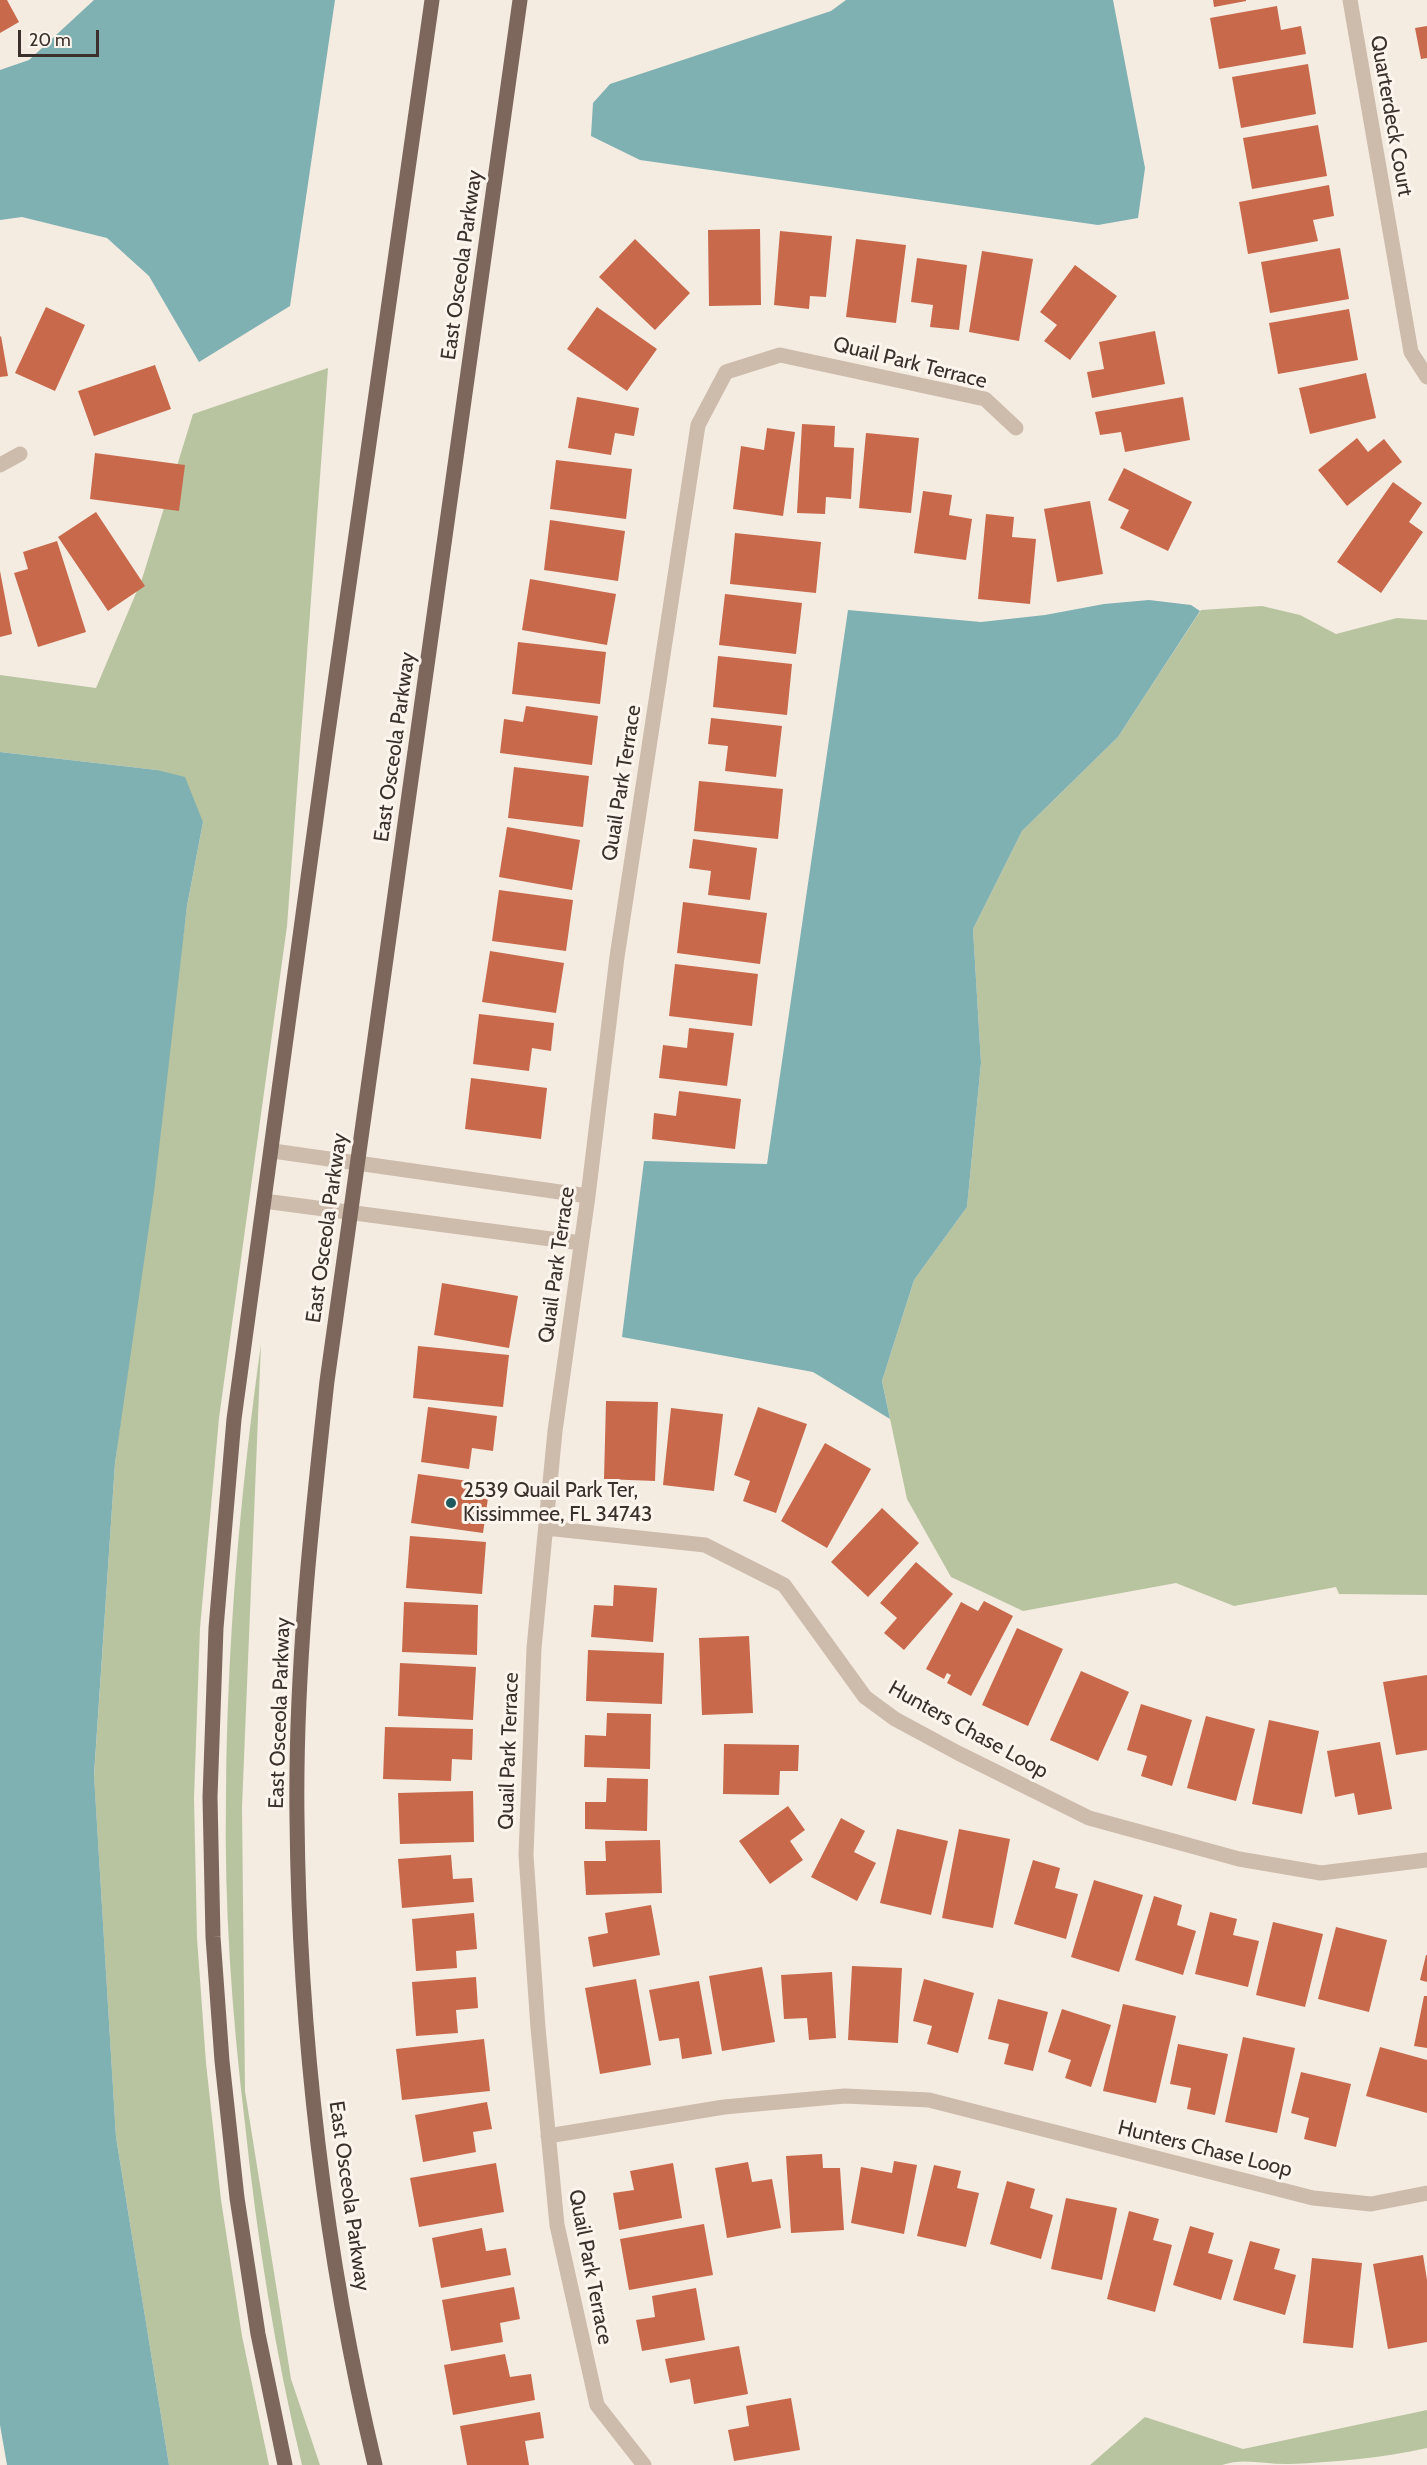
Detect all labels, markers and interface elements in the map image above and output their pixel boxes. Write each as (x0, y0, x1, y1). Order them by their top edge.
scale bar (21, 18, 102, 56)
text: 20 m (29, 29, 71, 51)
street label: Quarterdeck Court (1364, 34, 1418, 198)
street label: East Osceola Parkway (436, 168, 488, 362)
street label: Quail Park Terrace (831, 332, 989, 394)
street label: East Osceola Parkway (369, 650, 421, 844)
street label: Quail Park Terrace (597, 703, 647, 863)
street label: East Osceola Parkway (301, 1131, 353, 1325)
street label: Quail Park Terrace (534, 1185, 580, 1345)
place label: 2539 Quail Park Ter, Kissimmee, FL 34743 (463, 1478, 652, 1528)
marker: 2539 Quail Park Ter, Kissimmee, FL 34743 (444, 1496, 458, 1510)
street label: East Osceola Parkway (264, 1617, 296, 1809)
street label: Quail Park Terrace (494, 1672, 524, 1830)
street label: Hunters Chase Loop (884, 1676, 1052, 1784)
street label: East Osceola Parkway (323, 2099, 375, 2293)
street label: Hunters Chase Loop (1115, 2115, 1295, 2183)
street label: Quail Park Terrace (563, 2187, 617, 2347)

